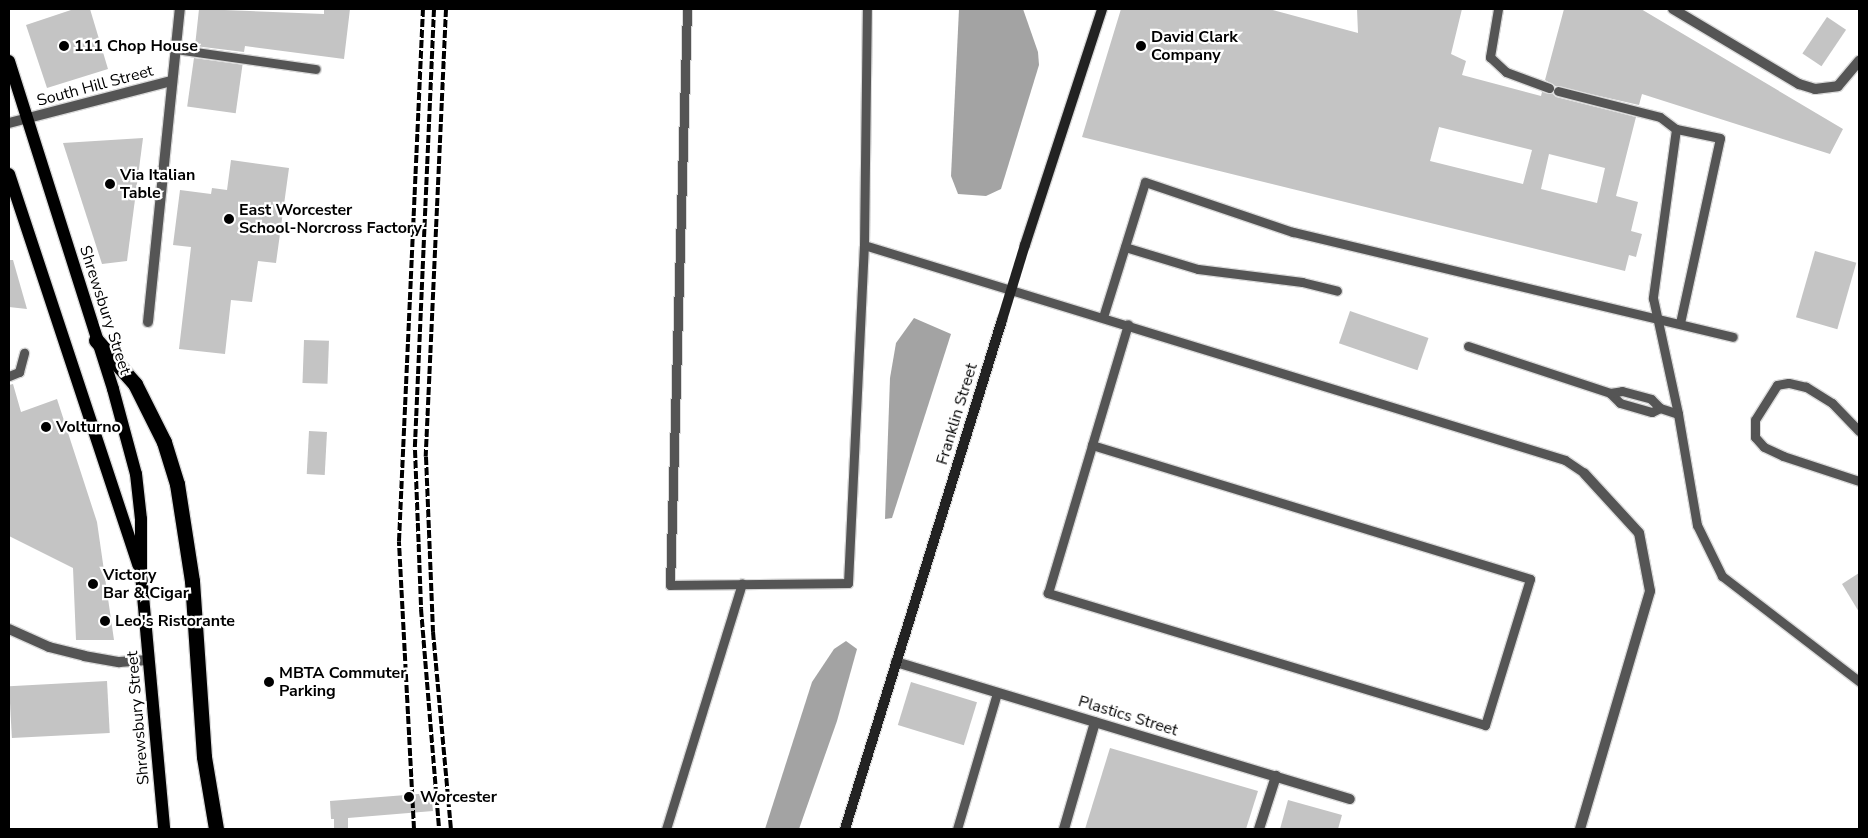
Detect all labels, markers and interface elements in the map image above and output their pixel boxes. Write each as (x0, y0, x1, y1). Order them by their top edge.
place label: David Clark Company (1151, 27, 1238, 65)
place label: 111 Chop House (74, 36, 198, 56)
marker: 111 Chop House (58, 40, 70, 52)
marker: David Clark Company (1135, 40, 1147, 52)
street label: South Hill Street (35, 61, 155, 111)
place label: Via Italian Table (120, 165, 195, 203)
marker: Via Italian Table (104, 178, 116, 190)
place label: East Worcester School-Norcross Factory (239, 200, 422, 238)
marker: East Worcester School-Norcross Factory (223, 213, 235, 225)
street label: Shrewsbury Street (75, 243, 135, 377)
street label: Franklin Street (932, 361, 982, 467)
place label: Volturno (56, 417, 121, 437)
marker: Volturno (40, 421, 52, 433)
place label: Victory Bar & Cigar (103, 565, 189, 603)
marker: Victory Bar & Cigar (87, 578, 99, 590)
place label: Leo's Ristorante (115, 611, 235, 631)
marker: Leo's Ristorante (99, 615, 111, 627)
street label: Shrewsbury Street (123, 650, 153, 786)
place label: MBTA Commuter Parking (279, 663, 407, 701)
marker: MBTA Commuter Parking (263, 676, 275, 688)
street label: Plastics Street (1076, 692, 1180, 740)
place label: Worcester (420, 787, 497, 807)
marker: Worcester (402, 790, 416, 804)

